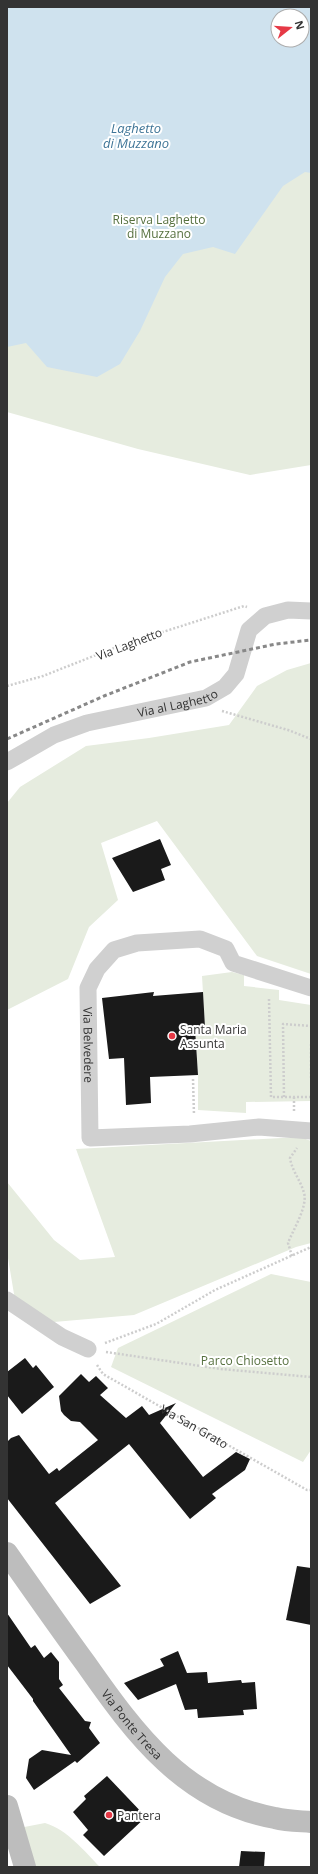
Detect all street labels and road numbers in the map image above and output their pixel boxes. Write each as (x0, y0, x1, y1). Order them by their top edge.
street label: Via Laghetto (94, 624, 164, 664)
street label: Via al Laghetto (136, 685, 221, 721)
street label: Via Belvedere (80, 1007, 98, 1083)
street label: Via San Grato (157, 1400, 231, 1452)
street label: Via Ponte Tresa (98, 1685, 166, 1763)

